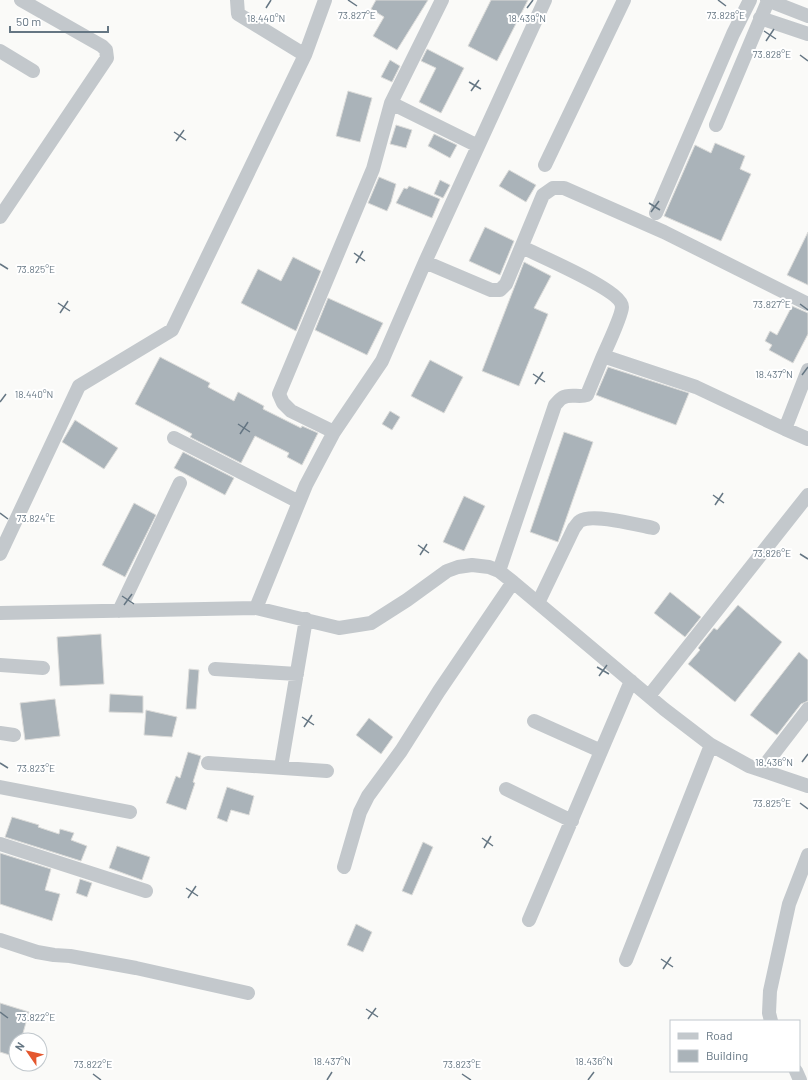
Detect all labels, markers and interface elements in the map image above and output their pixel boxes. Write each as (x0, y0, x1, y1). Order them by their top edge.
scale bar (10, 8, 108, 34)
text: 73.827°E (338, 9, 376, 21)
text: 73.828°E (707, 9, 745, 21)
text: 18.440°N (247, 12, 285, 24)
text: 18.439°N (508, 12, 546, 24)
text: 50 m (16, 14, 41, 28)
text: 73.828°E (753, 48, 791, 60)
text: 73.825°E (17, 263, 55, 275)
text: 73.827°E (753, 298, 791, 310)
text: 18.437°N (755, 368, 793, 380)
text: 18.440°N (15, 388, 53, 400)
text: 73.824°E (17, 512, 55, 524)
text: 73.826°E (753, 547, 791, 559)
text: 18.436°N (755, 756, 793, 768)
text: 73.823°E (17, 762, 55, 774)
text: 73.825°E (753, 797, 791, 809)
text: 73.822°E (17, 1011, 55, 1023)
legend (670, 1020, 800, 1072)
text: Road (706, 1028, 733, 1042)
north arrow (8, 1032, 48, 1072)
text: N (12, 1039, 27, 1053)
text: Building (706, 1048, 748, 1062)
text: 18.437°N (313, 1055, 351, 1067)
text: 18.436°N (575, 1055, 613, 1067)
text: 73.822°E (74, 1058, 112, 1070)
text: 73.823°E (443, 1058, 481, 1070)

